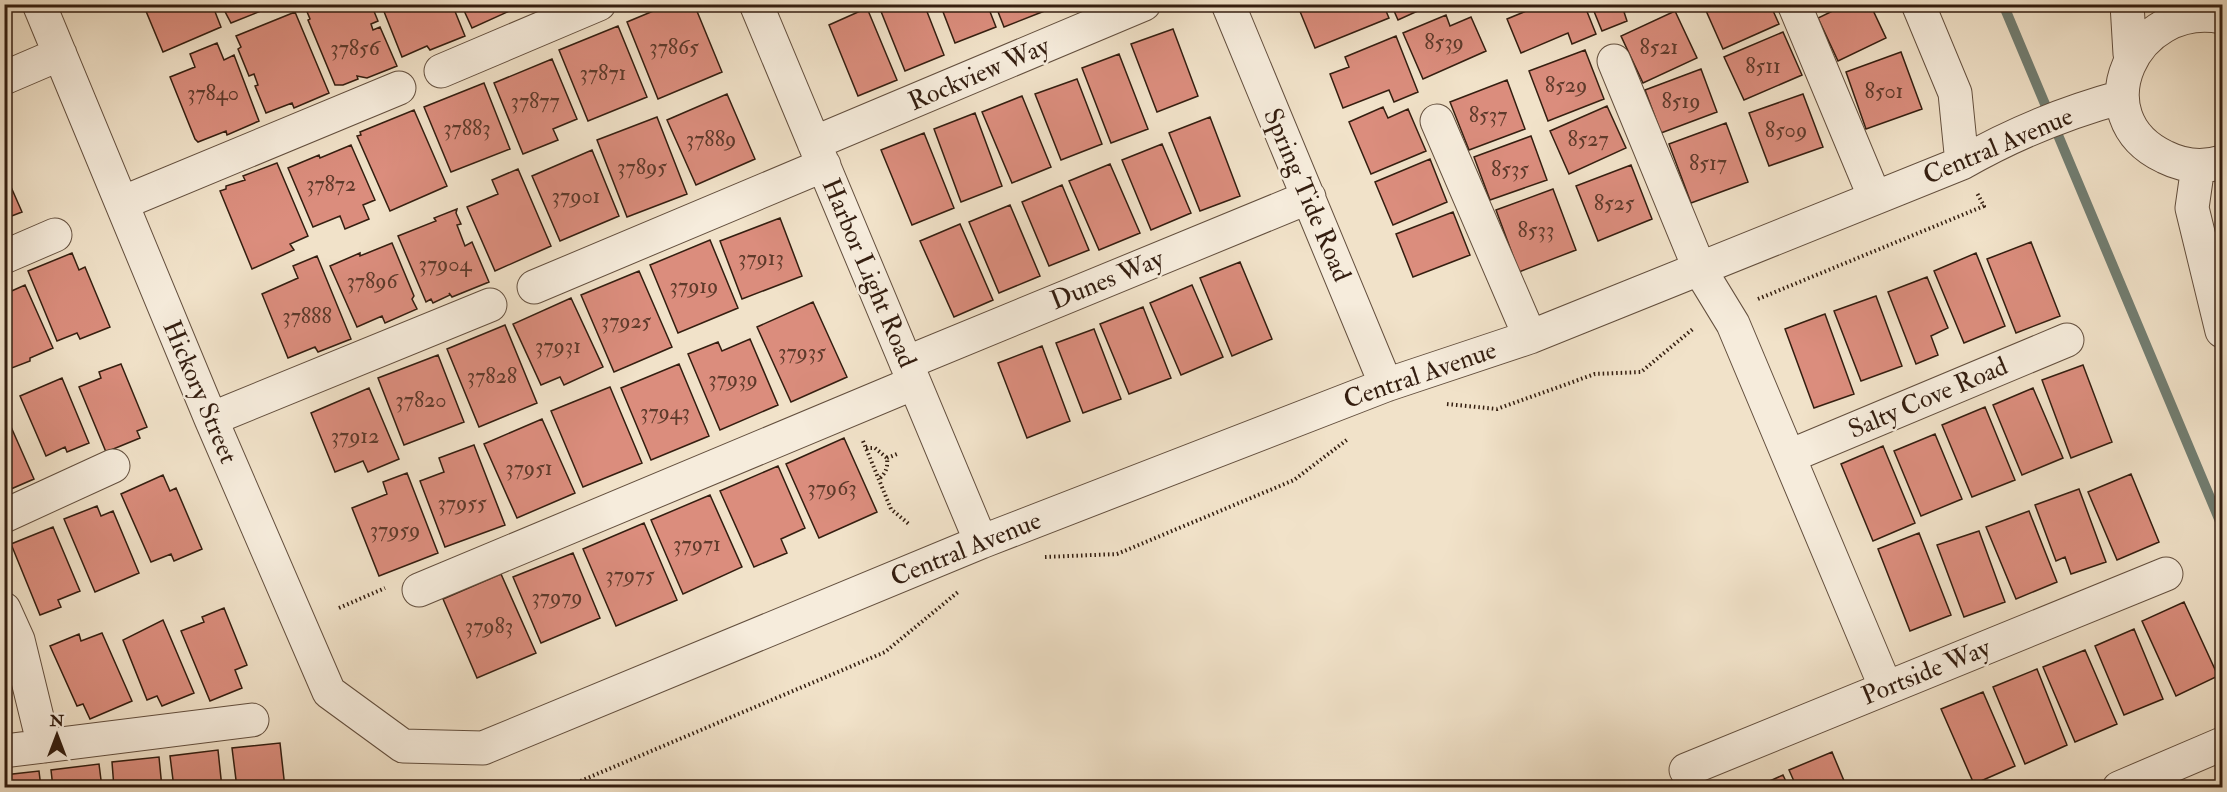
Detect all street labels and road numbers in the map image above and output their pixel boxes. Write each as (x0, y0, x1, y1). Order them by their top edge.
street label: Rockview Way (904, 30, 1055, 118)
street label: Central Avenue (1918, 100, 2078, 192)
street label: Spring Tide Road (1255, 104, 1358, 287)
street label: Harbor Light Road (815, 174, 923, 373)
street label: Dunes Way (1046, 243, 1169, 317)
street label: Hickory Street (156, 316, 244, 468)
street label: Central Avenue (1339, 334, 1501, 416)
street label: Salty Cove Road (1844, 350, 2013, 446)
street label: Central Avenue (886, 504, 1046, 594)
street label: Portside Way (1857, 631, 1996, 712)

